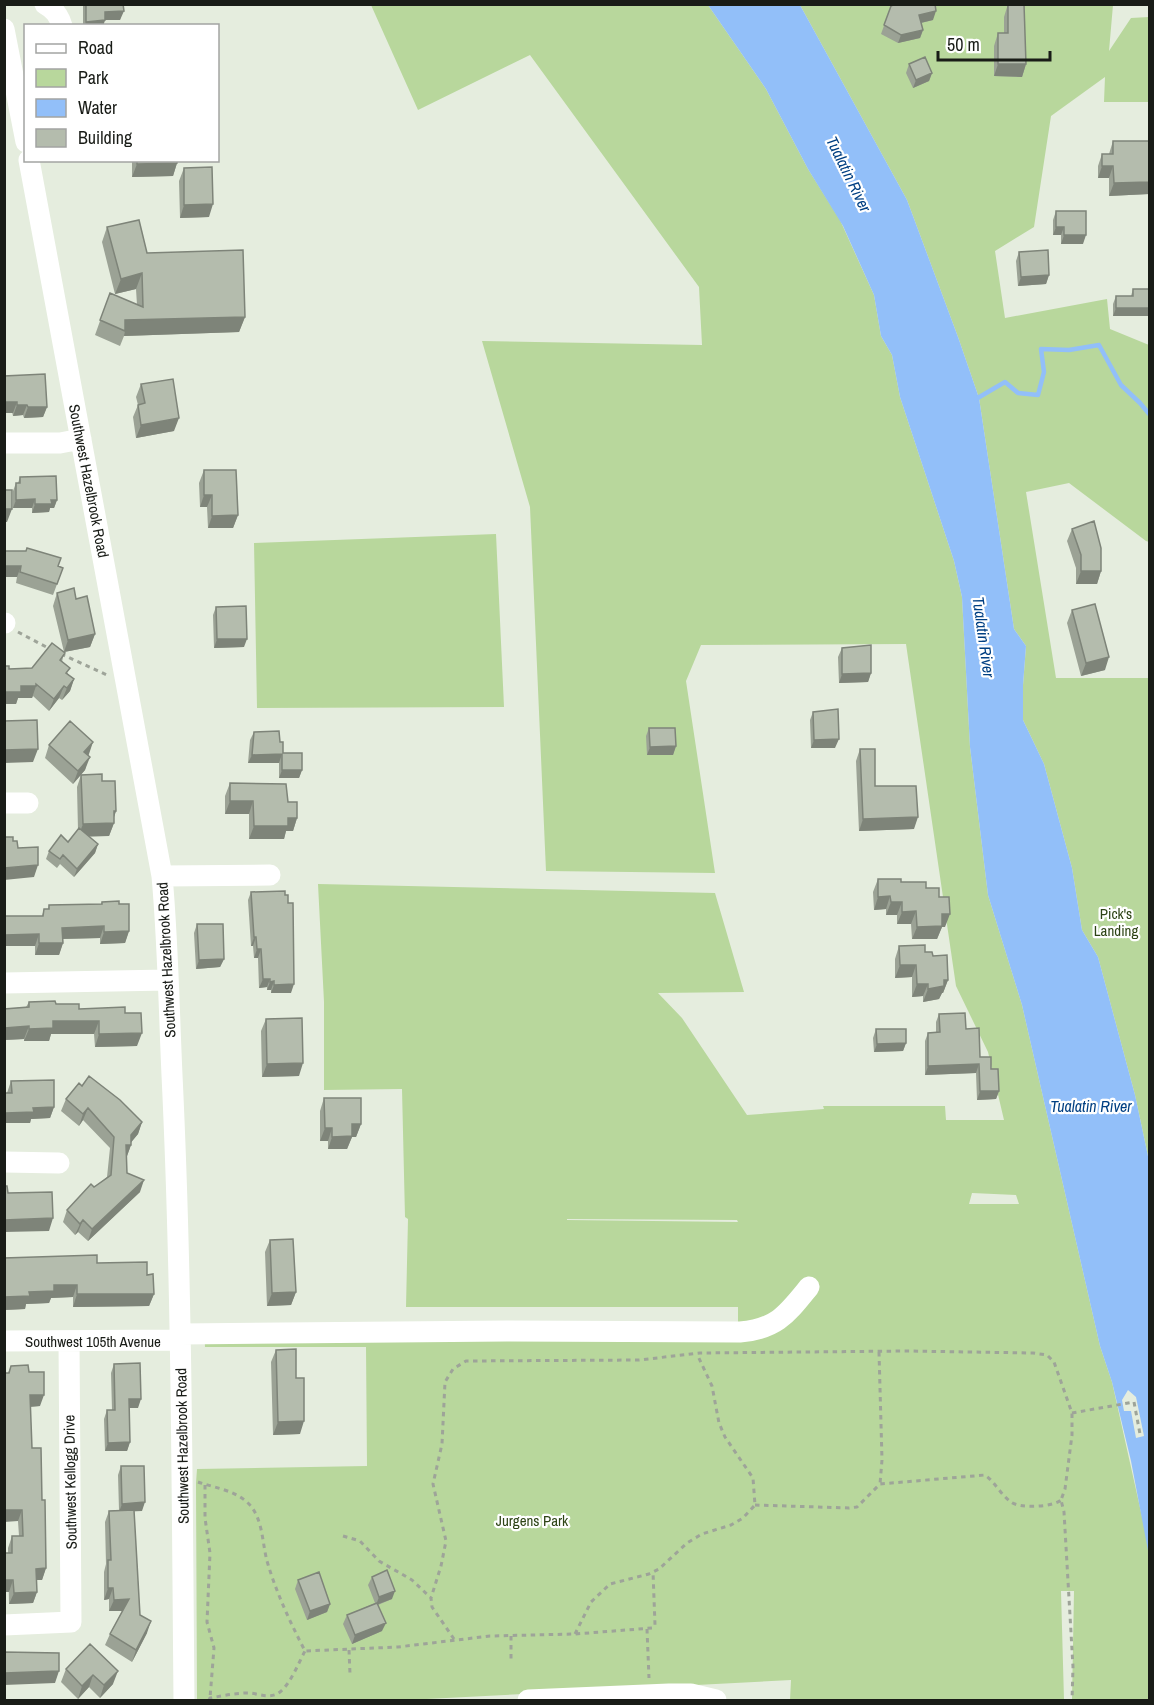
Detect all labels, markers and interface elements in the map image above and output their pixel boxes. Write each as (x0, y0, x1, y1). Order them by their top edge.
legend (24, 24, 219, 162)
scale bar (938, 24, 1050, 62)
text: 50 m (947, 32, 980, 57)
text: Road (78, 35, 113, 60)
text: Park (78, 65, 109, 90)
text: Water (78, 95, 117, 120)
text: Building (78, 125, 133, 150)
water label: Tualatin River (821, 133, 877, 216)
street label: Southwest Hazelbrook Road (64, 402, 114, 560)
water label: Tualatin River (967, 595, 1001, 679)
street label: Southwest Hazelbrook Road (151, 882, 181, 1038)
park label: Pick's Landing (1094, 903, 1138, 941)
water label: Tualatin River (1050, 1095, 1132, 1117)
street label: Southwest 105th Avenue (25, 1331, 161, 1352)
street label: Southwest Hazelbrook Road (170, 1368, 194, 1524)
street label: Southwest Kellogg Drive (58, 1414, 82, 1550)
park label: Jurgens Park (496, 1510, 569, 1531)

